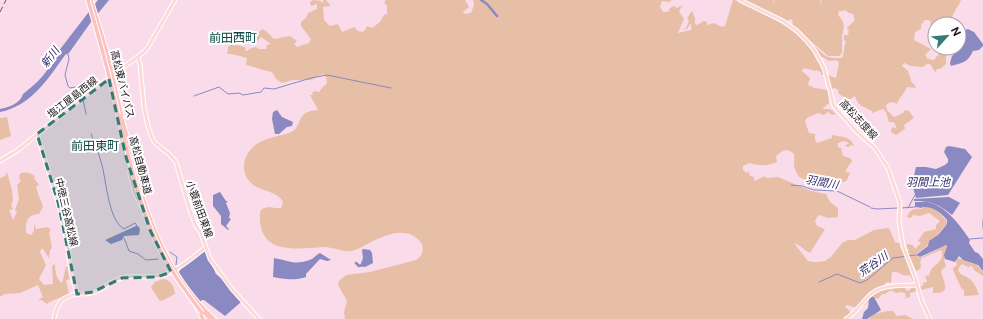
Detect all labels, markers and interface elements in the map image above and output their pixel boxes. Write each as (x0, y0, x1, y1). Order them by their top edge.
north arrow (927, 16, 967, 56)
text: N (949, 25, 963, 38)
district label: 前田西町 (209, 31, 257, 45)
water label: 新川 (39, 44, 62, 69)
street label: 高松東バイパス (109, 49, 137, 119)
street label: 塩江屋島西線 (45, 74, 99, 120)
street label: 高松志度線 (838, 97, 880, 141)
street label: 高松自動車道 (127, 134, 155, 196)
district label: 前田東町 (71, 139, 119, 153)
water label: 羽間川 (805, 173, 840, 191)
water label: 羽間上池 (906, 176, 951, 188)
street label: 中徳三谷高松線 (53, 177, 81, 247)
street label: 小蓑前田東線 (184, 179, 216, 239)
water label: 荒谷川 (856, 249, 891, 278)

